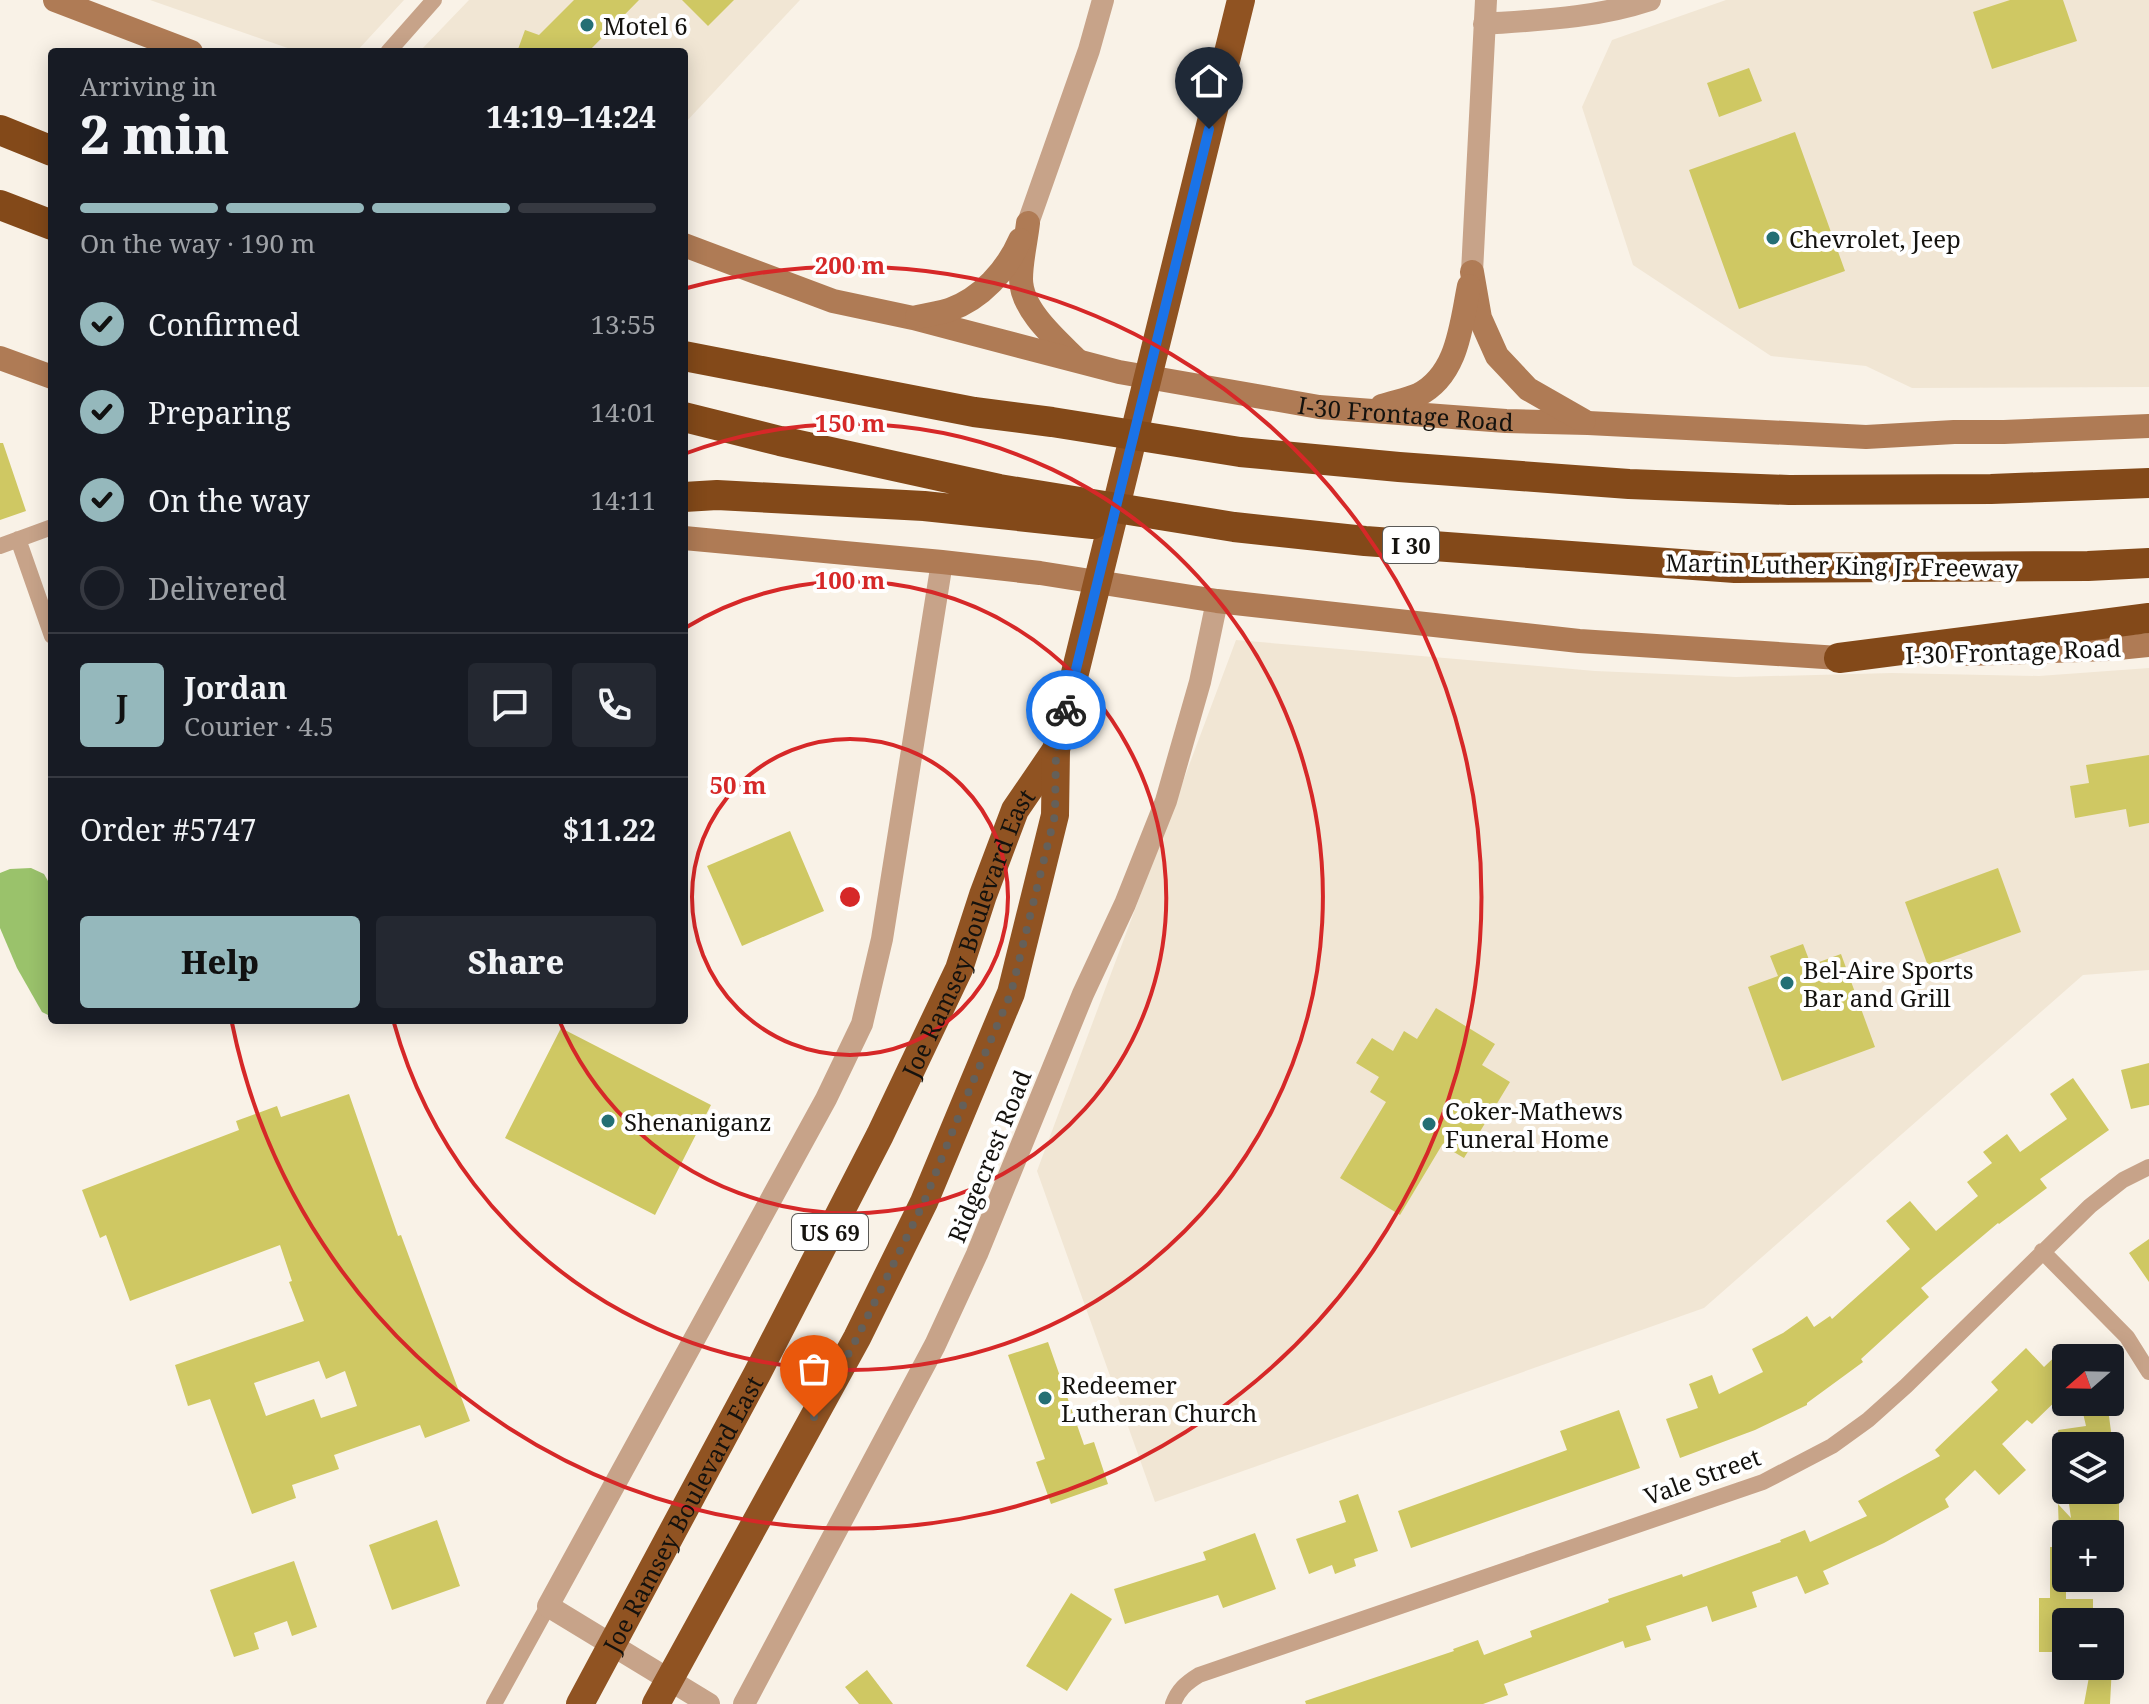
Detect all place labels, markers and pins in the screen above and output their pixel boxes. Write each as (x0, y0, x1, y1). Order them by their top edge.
place label: Motel 6 (603, 9, 688, 42)
marker: Motel 6 (578, 16, 596, 34)
pin (1175, 47, 1243, 129)
place label: Chevrolet, Jeep (1789, 222, 1961, 255)
marker: Chevrolet, Jeep (1764, 229, 1782, 247)
centre of rings (836, 883, 864, 911)
place label: Bel-Aire Sports Bar and Grill (1803, 953, 1974, 1014)
marker: Bel-Aire Sports Bar and Grill (1778, 974, 1796, 992)
place label: Coker-Mathews Funeral Home (1445, 1094, 1623, 1155)
place label: Shenaniganz (624, 1105, 771, 1138)
marker: Shenaniganz (599, 1112, 617, 1130)
marker: Coker-Mathews Funeral Home (1420, 1115, 1438, 1133)
pin (780, 1335, 848, 1417)
place label: Redeemer Lutheran Church (1061, 1368, 1257, 1429)
marker: Redeemer Lutheran Church (1036, 1389, 1054, 1407)

